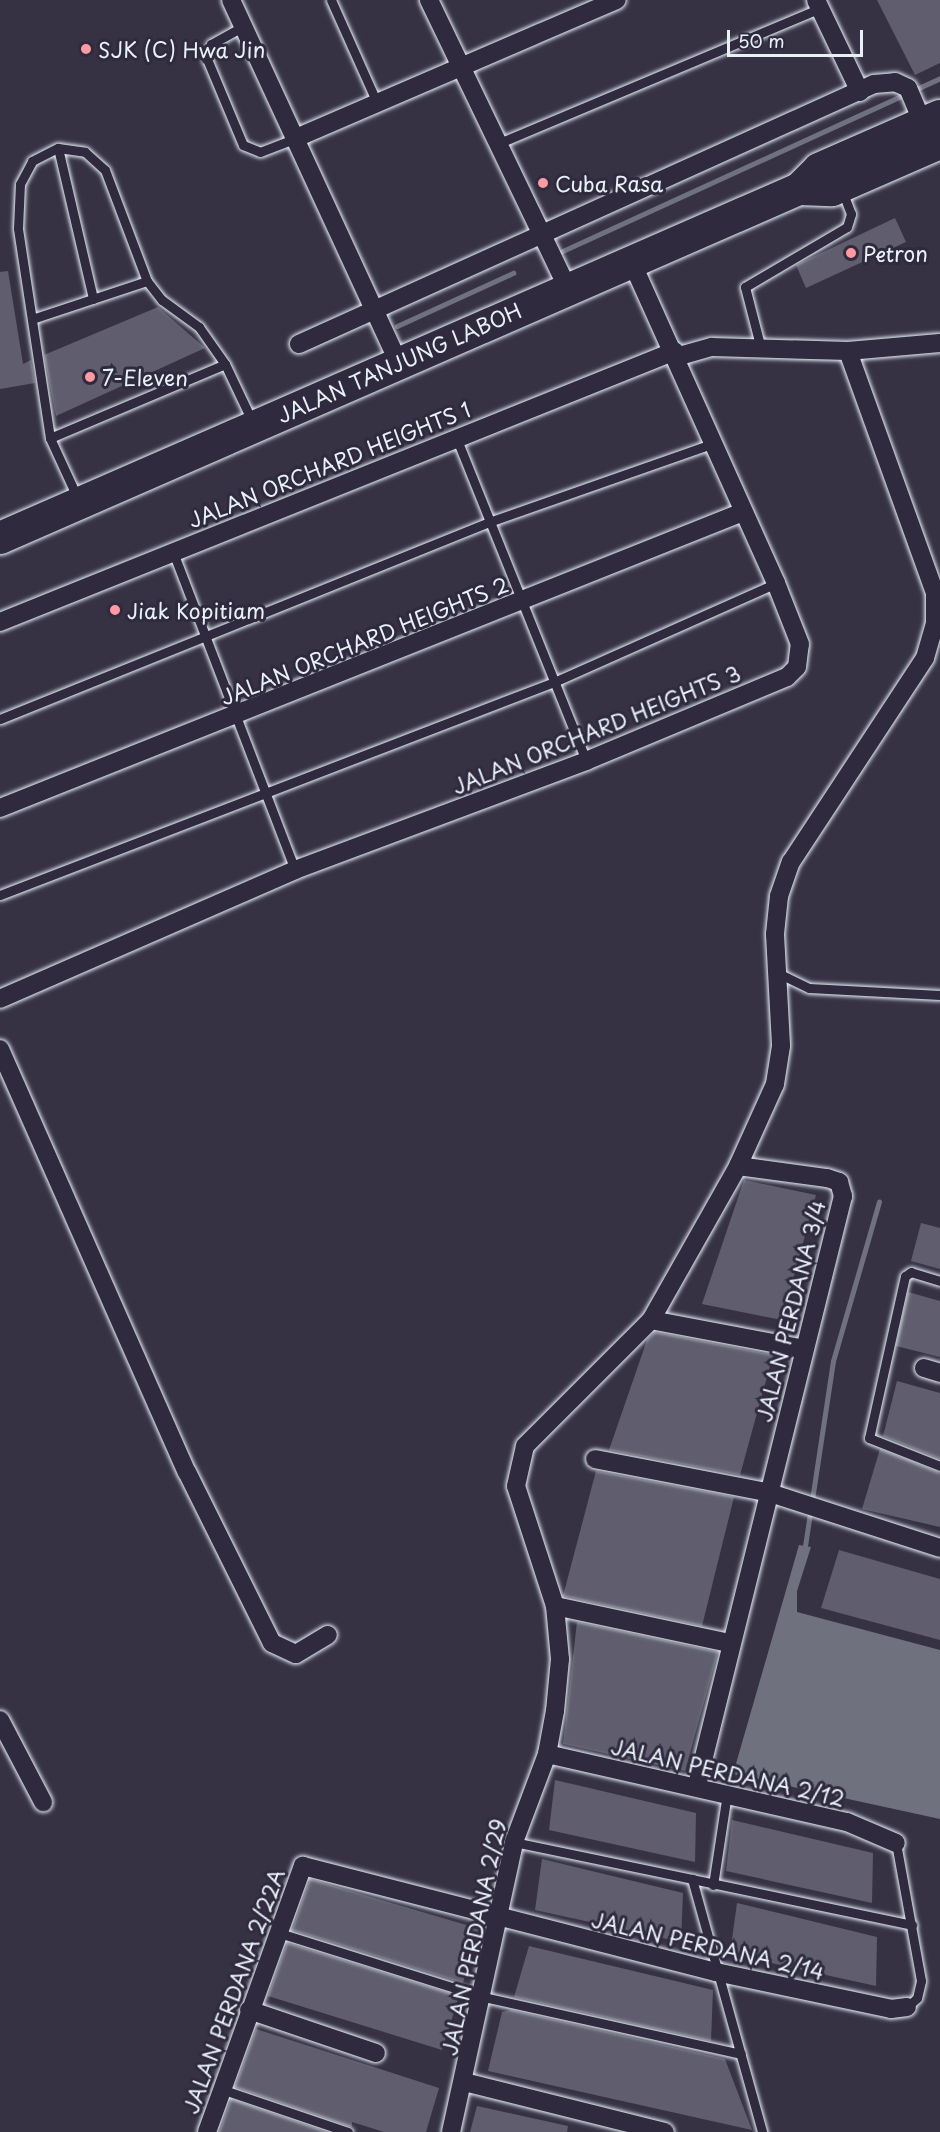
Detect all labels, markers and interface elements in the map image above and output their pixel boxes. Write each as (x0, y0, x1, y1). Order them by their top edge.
scale bar (730, 18, 866, 56)
text: 50 m (738, 27, 785, 54)
place label: SJK (C) Hwa Jin (98, 36, 267, 62)
marker: SJK (C) Hwa Jin (79, 42, 93, 56)
place label: Cuba Rasa (555, 170, 664, 196)
marker: Cuba Rasa (536, 176, 550, 190)
place label: Petron (863, 240, 928, 266)
marker: Petron (844, 246, 858, 260)
street label: JALAN TANJUNG LABOH (272, 296, 526, 428)
place label: 7-Eleven (102, 364, 188, 390)
marker: 7-Eleven (83, 370, 97, 384)
street label: JALAN ORCHARD HEIGHTS 1 (182, 395, 476, 533)
street label: JALAN ORCHARD HEIGHTS 2 (214, 570, 514, 710)
place label: Jiak Kopitiam (127, 597, 266, 623)
marker: Jiak Kopitiam (108, 603, 122, 617)
street label: JALAN ORCHARD HEIGHTS 3 (447, 659, 745, 799)
street label: JALAN PERDANA 3/4 (750, 1198, 830, 1424)
street label: JALAN PERDANA 2/12 (608, 1733, 848, 1811)
street label: JALAN PERDANA 2/29 (436, 1816, 510, 2058)
street label: JALAN PERDANA 2/22A (177, 1865, 289, 2117)
street label: JALAN PERDANA 2/14 (589, 1906, 827, 1984)

